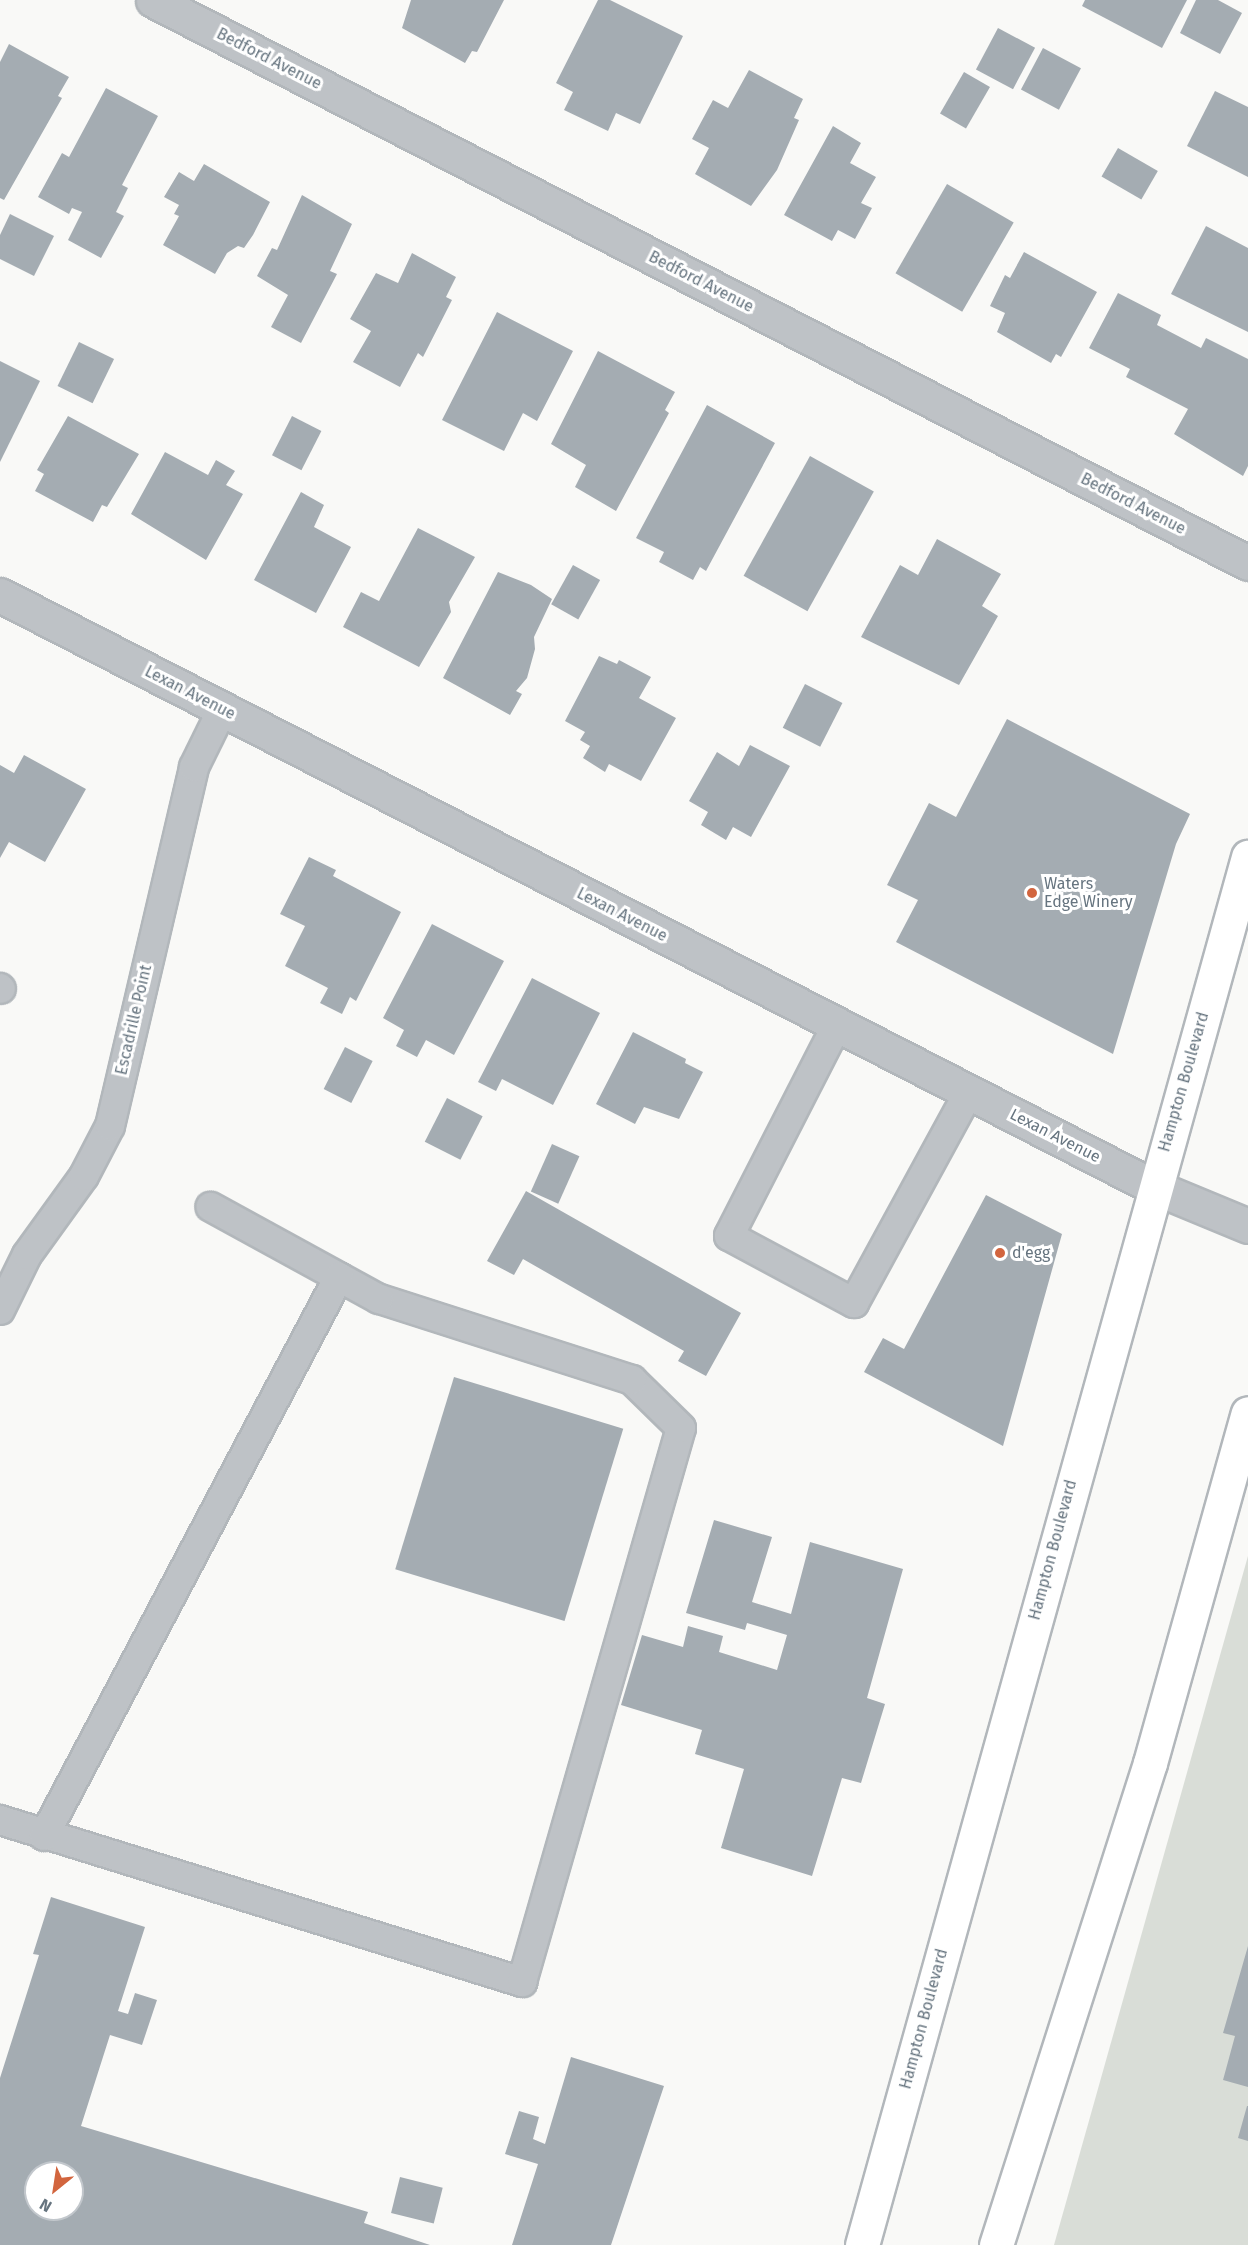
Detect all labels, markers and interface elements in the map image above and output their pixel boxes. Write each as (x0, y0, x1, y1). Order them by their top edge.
street label: Bedford Avenue (213, 24, 325, 94)
street label: Bedford Avenue (645, 247, 757, 317)
street label: Bedford Avenue (1077, 469, 1189, 539)
street label: Lexan Avenue (141, 662, 239, 724)
place label: Waters Edge Winery (1044, 874, 1133, 912)
street label: Lexan Avenue (573, 884, 671, 946)
marker: Waters Edge Winery (1025, 886, 1039, 900)
street label: Escadrille Point (112, 963, 156, 1077)
street label: Hampton Boulevard (1155, 1010, 1213, 1154)
street label: Lexan Avenue (1006, 1105, 1104, 1167)
place label: d'egg (1012, 1243, 1050, 1263)
marker: d'egg (993, 1246, 1007, 1260)
street label: Hampton Boulevard (1025, 1478, 1081, 1622)
street label: Hampton Boulevard (896, 1947, 952, 2091)
north arrow (24, 2161, 84, 2221)
text: N (36, 2194, 55, 2216)

